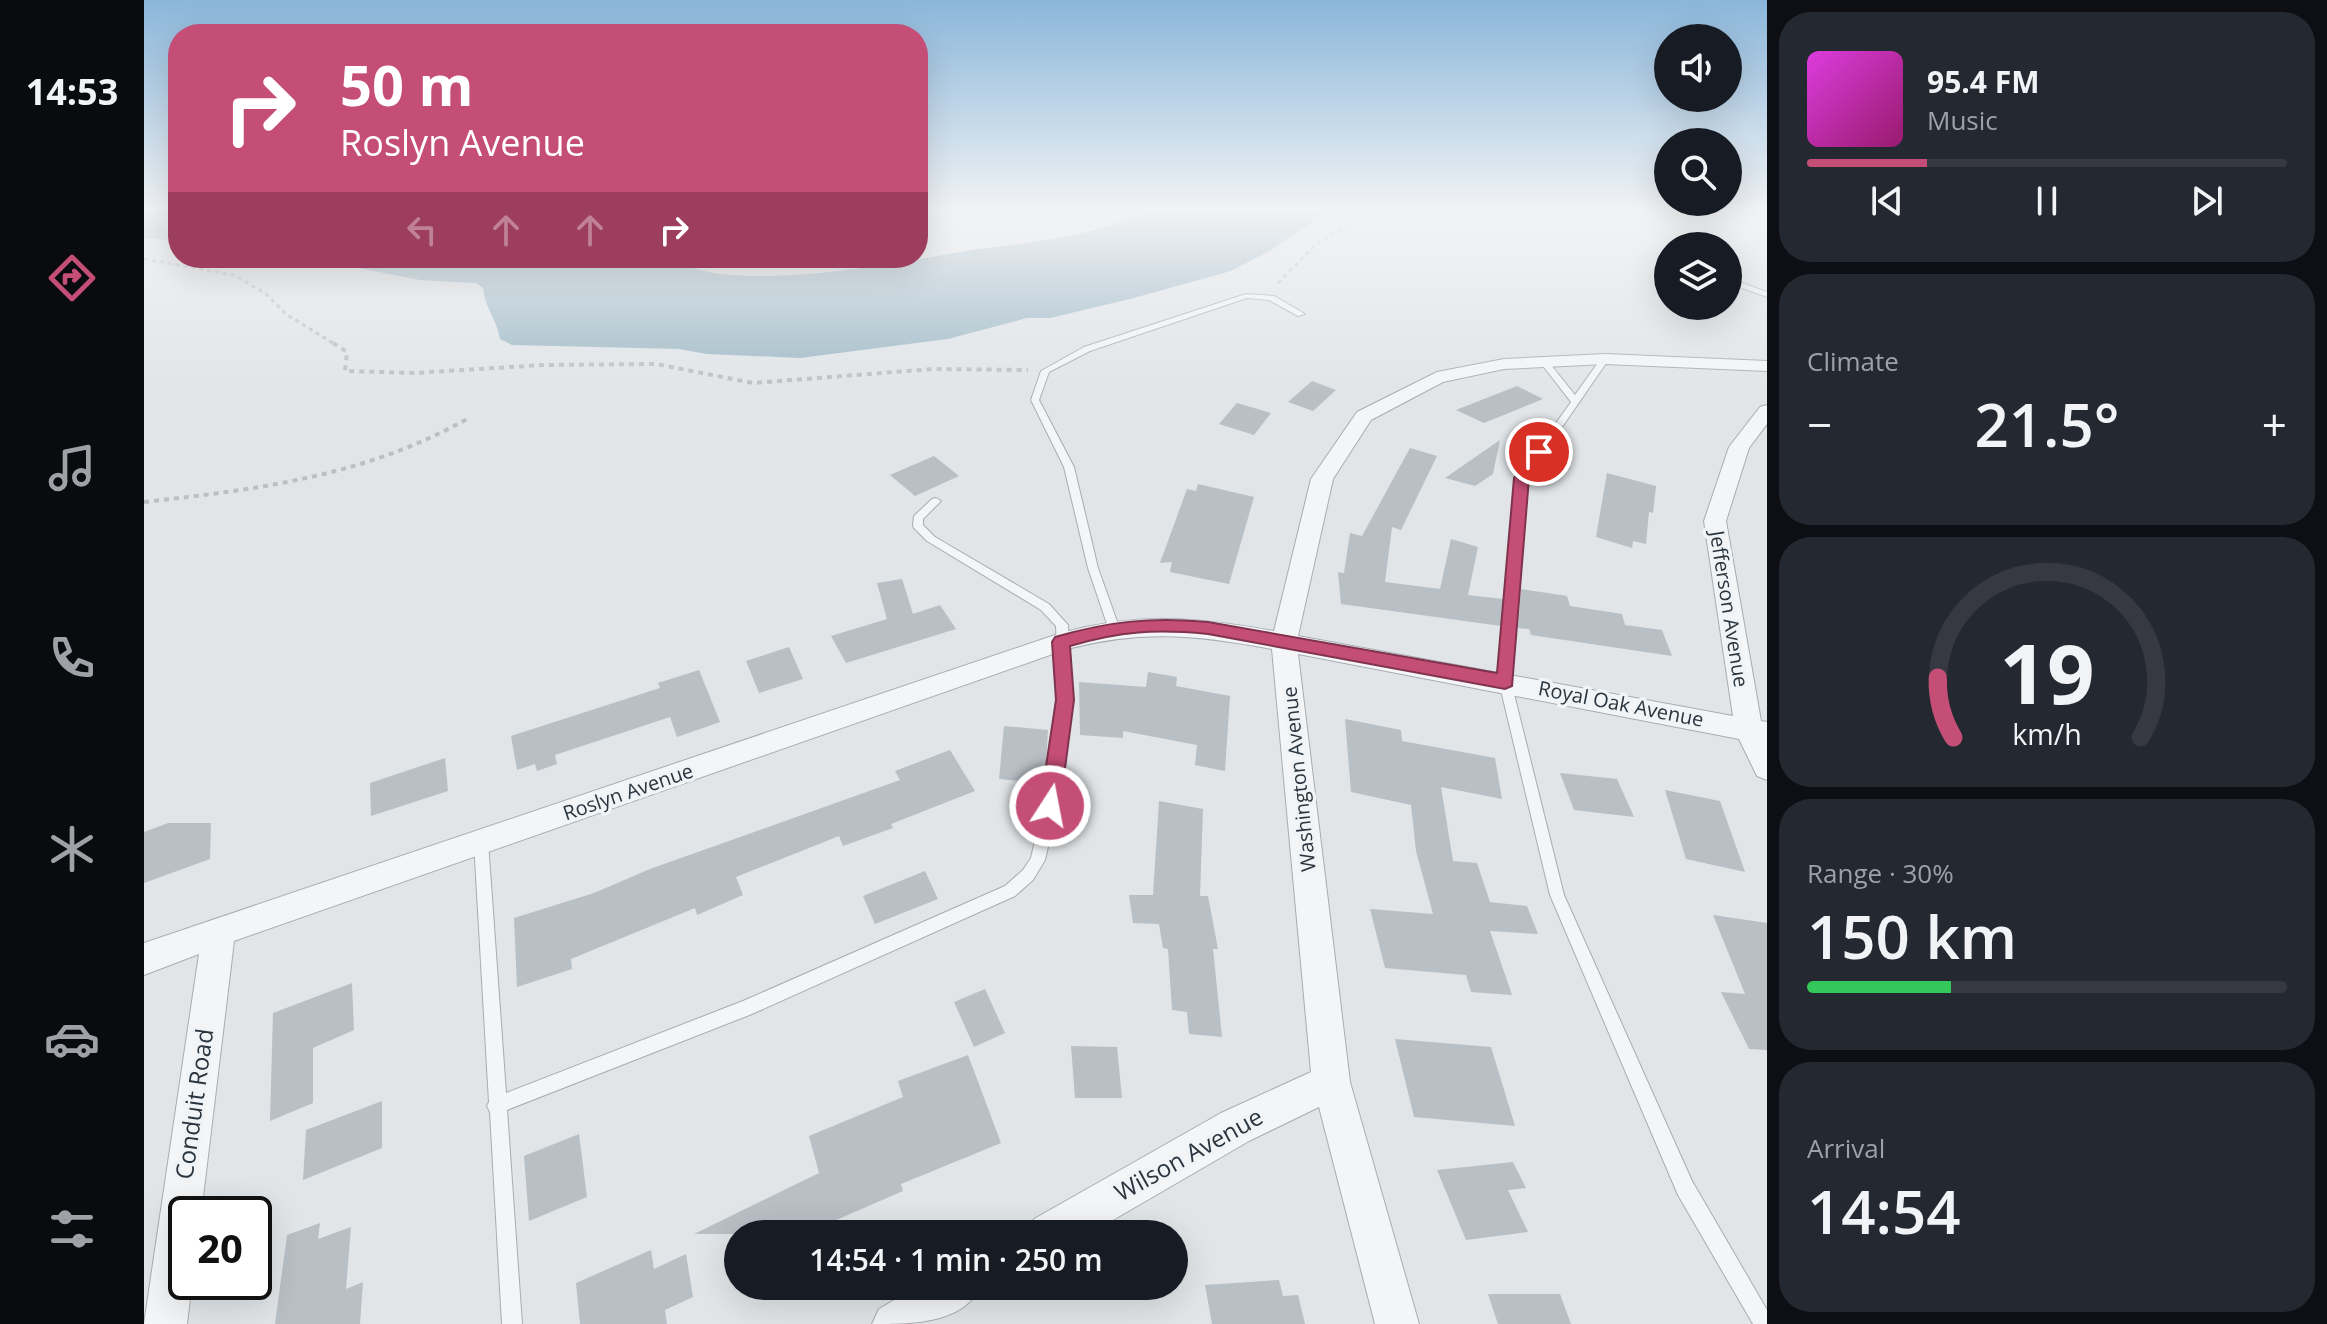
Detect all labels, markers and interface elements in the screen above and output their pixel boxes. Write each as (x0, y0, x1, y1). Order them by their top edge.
map controls (1654, 24, 1742, 320)
button: sound (1654, 24, 1742, 112)
text: 50 m (340, 46, 474, 122)
icon: right (208, 56, 312, 160)
text: 95.4 FM (1927, 61, 2040, 102)
text: 14:53 (26, 67, 118, 116)
text: Music (1927, 102, 1998, 138)
text: Roslyn Avenue (340, 118, 585, 167)
button: search (1654, 128, 1742, 216)
icon: previous (1865, 179, 1909, 223)
icon: pause (2025, 179, 2069, 223)
icon: next (2185, 179, 2229, 223)
icon: left (400, 208, 444, 252)
icon: ahead (484, 208, 528, 252)
icon: ahead (568, 208, 612, 252)
icon: right (652, 208, 696, 252)
button: layers (1654, 232, 1742, 320)
icon: directions (44, 250, 100, 306)
text: Climate (1807, 343, 1899, 379)
text: 21.5° (1974, 383, 2120, 465)
text: − (1807, 394, 1832, 454)
text: + (2262, 394, 2287, 454)
pin (1505, 418, 1573, 486)
icon: arrive (1517, 430, 1561, 474)
icon: music (44, 440, 100, 496)
street label: Jefferson Avenue (1703, 527, 1755, 689)
text: 19 (1999, 615, 2095, 728)
icon: phone (44, 630, 100, 686)
street label: Royal Oak Avenue (1536, 674, 1706, 733)
street label: Washington Avenue (1275, 685, 1322, 873)
text: km/h (2012, 714, 2082, 753)
street label: Roslyn Avenue (559, 757, 697, 826)
position arrow (1008, 764, 1092, 848)
icon: climate (44, 821, 100, 877)
text: Range · 30% (1807, 855, 1954, 891)
text: 150 km (1807, 895, 2017, 977)
icon: car (44, 1011, 100, 1067)
street label: Conduit Road (167, 1026, 220, 1181)
street label: Wilson Avenue (1108, 1099, 1268, 1208)
text: Arrival (1807, 1130, 1885, 1166)
text: 14:54 (1807, 1170, 1961, 1252)
speed limit sign: 20 (168, 1196, 272, 1300)
icon: filters (44, 1201, 100, 1257)
text: 14:54 · 1 min · 250 m (809, 1239, 1103, 1280)

